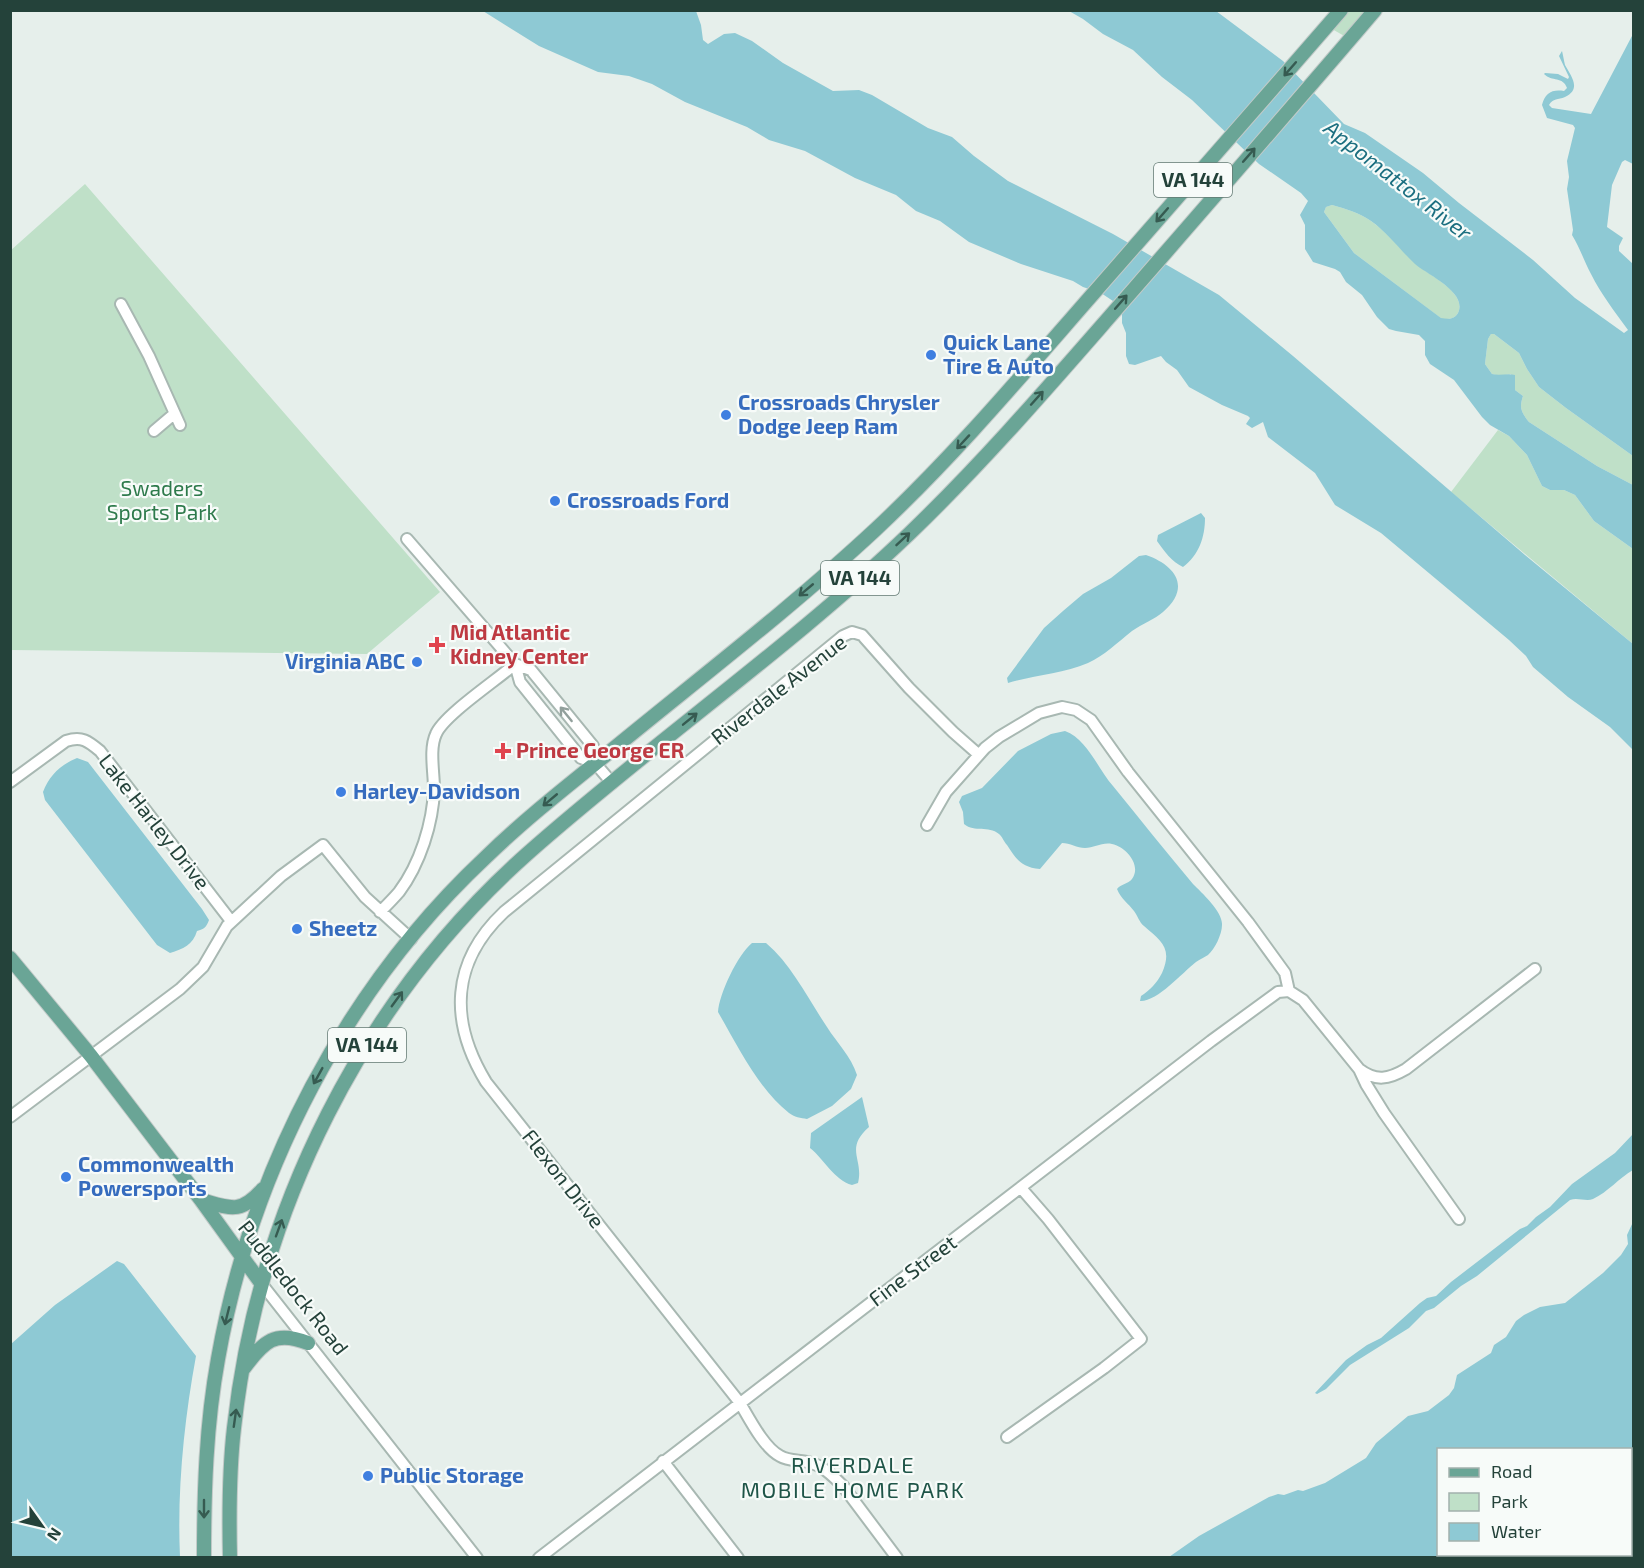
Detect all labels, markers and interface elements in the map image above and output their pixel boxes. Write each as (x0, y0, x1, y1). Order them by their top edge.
one-way arrow (1283, 61, 1297, 76)
water label: Appomattox River (1319, 113, 1478, 246)
one-way arrow (1243, 147, 1256, 163)
road number: VA 144 (1154, 163, 1232, 197)
one-way arrow (1155, 207, 1169, 222)
one-way arrow (1115, 294, 1128, 310)
place label: Quick Lane Tire & Auto (943, 329, 1054, 378)
marker: Quick Lane Tire & Auto (924, 348, 938, 362)
place label: Crossroads Chrysler Dodge Jeep Ram (738, 389, 940, 438)
one-way arrow (1030, 391, 1044, 406)
marker: Crossroads Chrysler Dodge Jeep Ram (719, 408, 733, 422)
one-way arrow (956, 434, 970, 449)
park label: Swaders Sports Park (107, 475, 218, 524)
place label: Crossroads Ford (567, 487, 729, 512)
marker: Crossroads Ford (548, 494, 562, 508)
one-way arrow (895, 532, 910, 546)
road number: VA 144 (821, 561, 899, 595)
one-way arrow (798, 583, 814, 596)
place label: Mid Atlantic Kidney Center (450, 619, 588, 669)
street label: Riverdale Avenue (706, 628, 851, 749)
marker: Mid Atlantic Kidney Center (428, 636, 446, 654)
place label: Virginia ABC (285, 648, 405, 673)
marker: Virginia ABC (410, 655, 424, 669)
one-way arrow (560, 706, 573, 722)
one-way arrow (682, 713, 698, 726)
place label: Prince George ER (516, 737, 684, 762)
marker: Prince George ER (494, 742, 512, 760)
street label: Lake Harley Drive (94, 748, 216, 894)
place label: Harley-Davidson (353, 778, 520, 804)
marker: Harley-Davidson (334, 785, 348, 799)
one-way arrow (543, 793, 558, 807)
place label: Sheetz (309, 915, 377, 940)
marker: Sheetz (290, 922, 304, 936)
one-way arrow (391, 992, 403, 1008)
road number: VA 144 (328, 1028, 406, 1062)
one-way arrow (312, 1067, 323, 1085)
street label: Flexon Drive (518, 1124, 610, 1232)
place label: Commonwealth Powersports (78, 1151, 234, 1200)
marker: Commonwealth Powersports (59, 1170, 73, 1184)
street label: Puddledock Road (234, 1215, 354, 1359)
one-way arrow (275, 1219, 286, 1238)
street label: Fine Street (863, 1229, 961, 1311)
one-way arrow (220, 1306, 232, 1325)
one-way arrow (230, 1409, 241, 1428)
legend (1437, 1448, 1632, 1556)
district label: RIVERDALE MOBILE HOME PARK (741, 1451, 965, 1502)
text: Road (1491, 1460, 1532, 1482)
place label: Public Storage (380, 1462, 524, 1487)
marker: Public Storage (361, 1469, 375, 1483)
text: Park (1491, 1490, 1528, 1512)
north arrow (12, 1496, 72, 1556)
one-way arrow (198, 1498, 210, 1518)
text: Water (1491, 1520, 1541, 1542)
text: N (44, 1525, 66, 1545)

